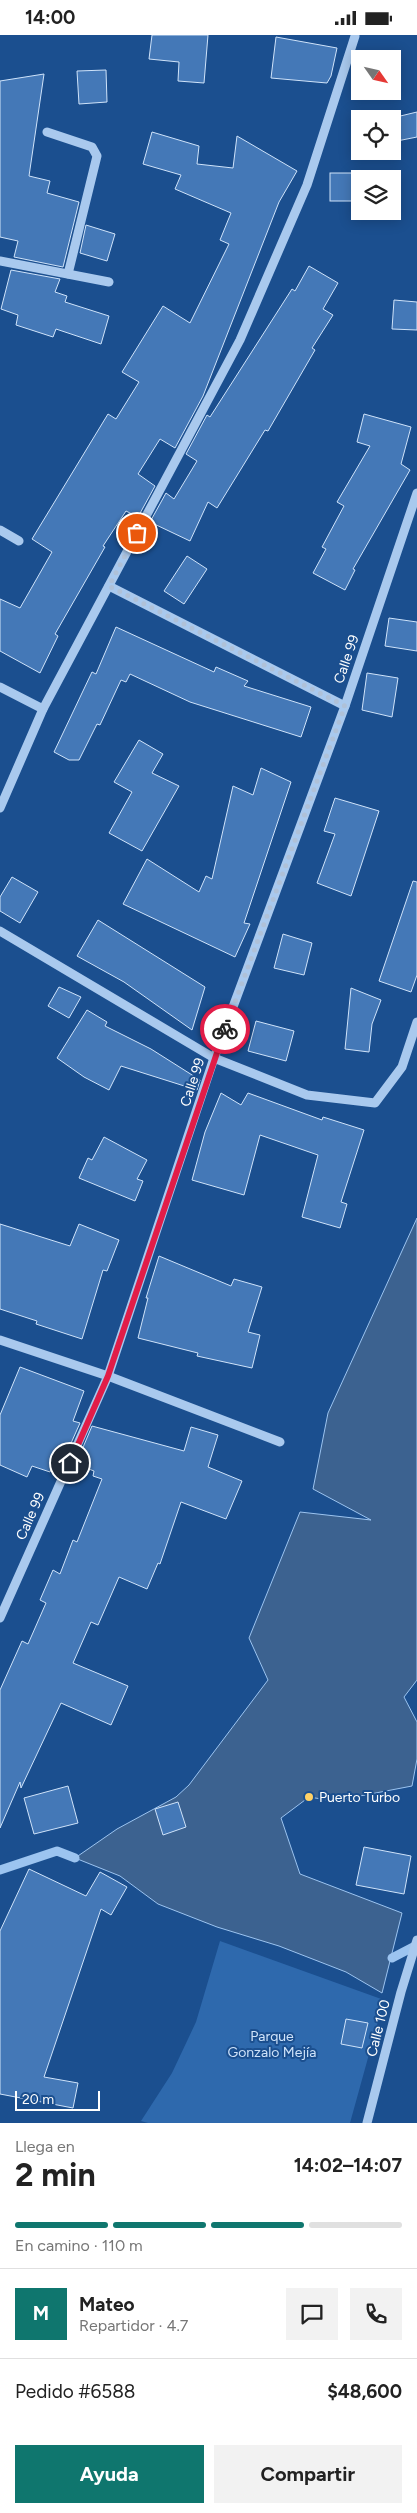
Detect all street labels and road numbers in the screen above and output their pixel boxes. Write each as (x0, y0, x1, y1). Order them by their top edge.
street label: Calle 99 (330, 633, 363, 686)
street label: Calle 99 (177, 1056, 208, 1109)
street label: Calle 99 (12, 1490, 48, 1543)
street label: Calle 100 (363, 1998, 394, 2058)

